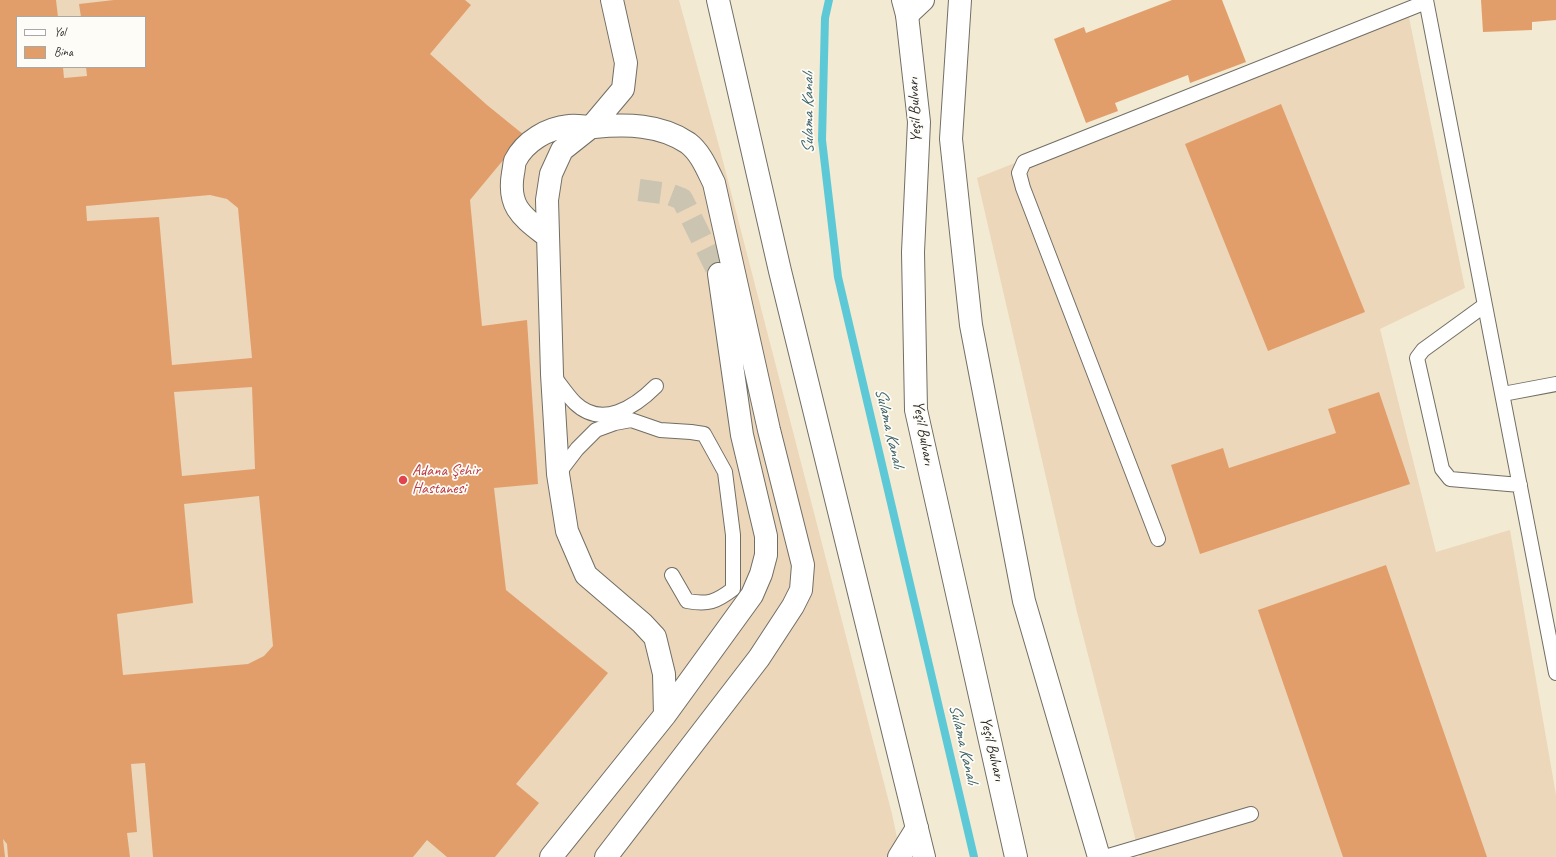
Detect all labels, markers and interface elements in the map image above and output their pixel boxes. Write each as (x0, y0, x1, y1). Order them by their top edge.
legend (16, 16, 146, 68)
text: Yol (54, 24, 66, 40)
text: Bina (54, 44, 73, 60)
water label: Sulama Kanalı (799, 72, 819, 154)
street label: Yeşil Bulvarı (904, 77, 926, 143)
water label: Sulama Kanalı (870, 386, 908, 470)
street label: Yeşil Bulvarı (908, 399, 938, 467)
place label: Adana Şehir Hastanesi (412, 461, 480, 499)
marker: Adana Şehir Hastanesi (397, 474, 409, 486)
water label: Sulama Kanalı (944, 702, 982, 786)
street label: Yeşil Bulvarı (975, 715, 1009, 783)

